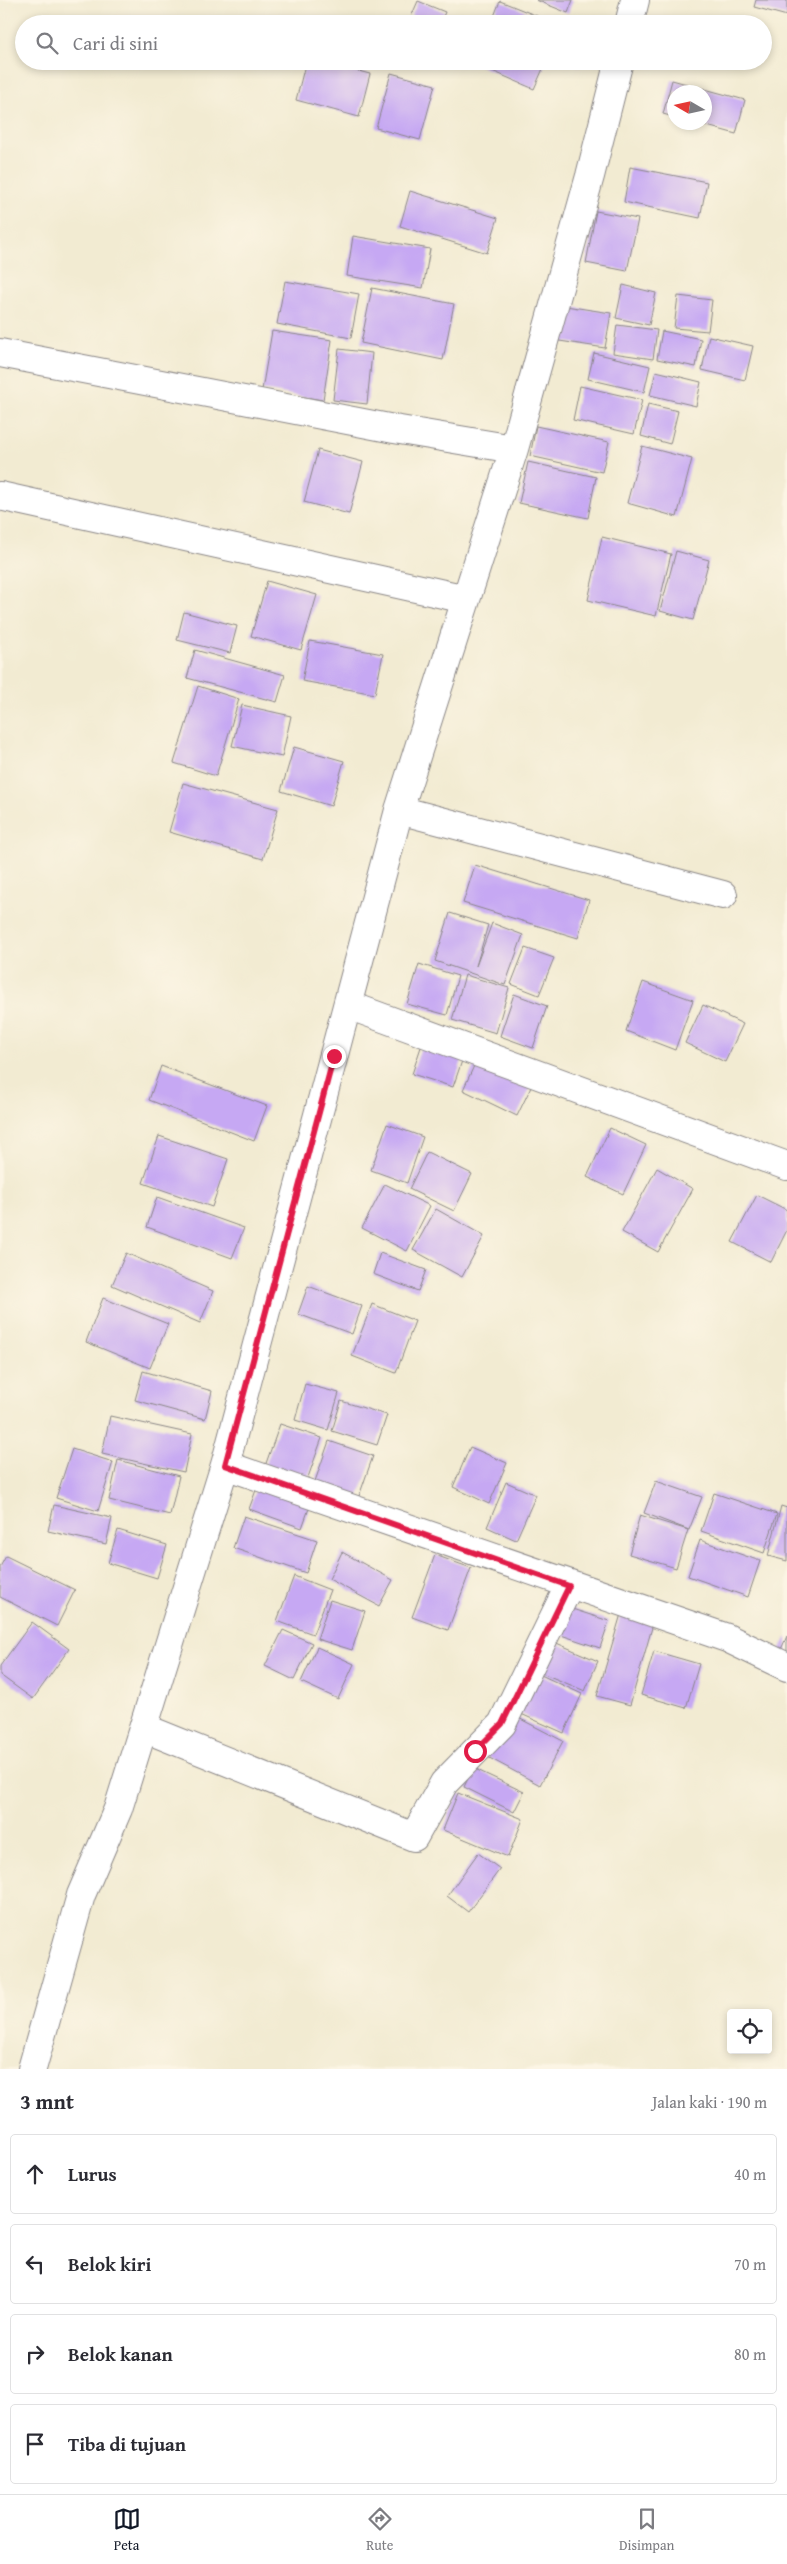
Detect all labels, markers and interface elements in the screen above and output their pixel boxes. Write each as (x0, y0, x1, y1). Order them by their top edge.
search box (15, 15, 772, 70)
icon: search (33, 29, 61, 57)
text: Cari di sini (73, 29, 158, 57)
north arrow (667, 85, 712, 130)
route end (323, 1045, 346, 1068)
route start (464, 1740, 487, 1763)
map controls (727, 2009, 772, 2054)
button: locate (727, 2009, 772, 2054)
text: 3 mnt (20, 2086, 74, 2117)
text: Jalan kaki · 190 m (652, 2090, 767, 2114)
icon: ahead (21, 2160, 49, 2188)
text: Lurus (68, 2160, 117, 2188)
text: 40 m (734, 2162, 766, 2186)
icon: left (21, 2250, 49, 2278)
text: Belok kiri (68, 2250, 151, 2278)
text: 70 m (734, 2252, 766, 2276)
icon: right (21, 2340, 49, 2368)
text: Belok kanan (68, 2340, 173, 2368)
text: 80 m (734, 2342, 766, 2366)
icon: arrive (21, 2430, 49, 2458)
text: Tiba di tujuan (68, 2430, 186, 2458)
tab: Peta (113, 2505, 141, 2555)
tab: Rute (366, 2505, 394, 2555)
tab: Disimpan (619, 2505, 674, 2555)

